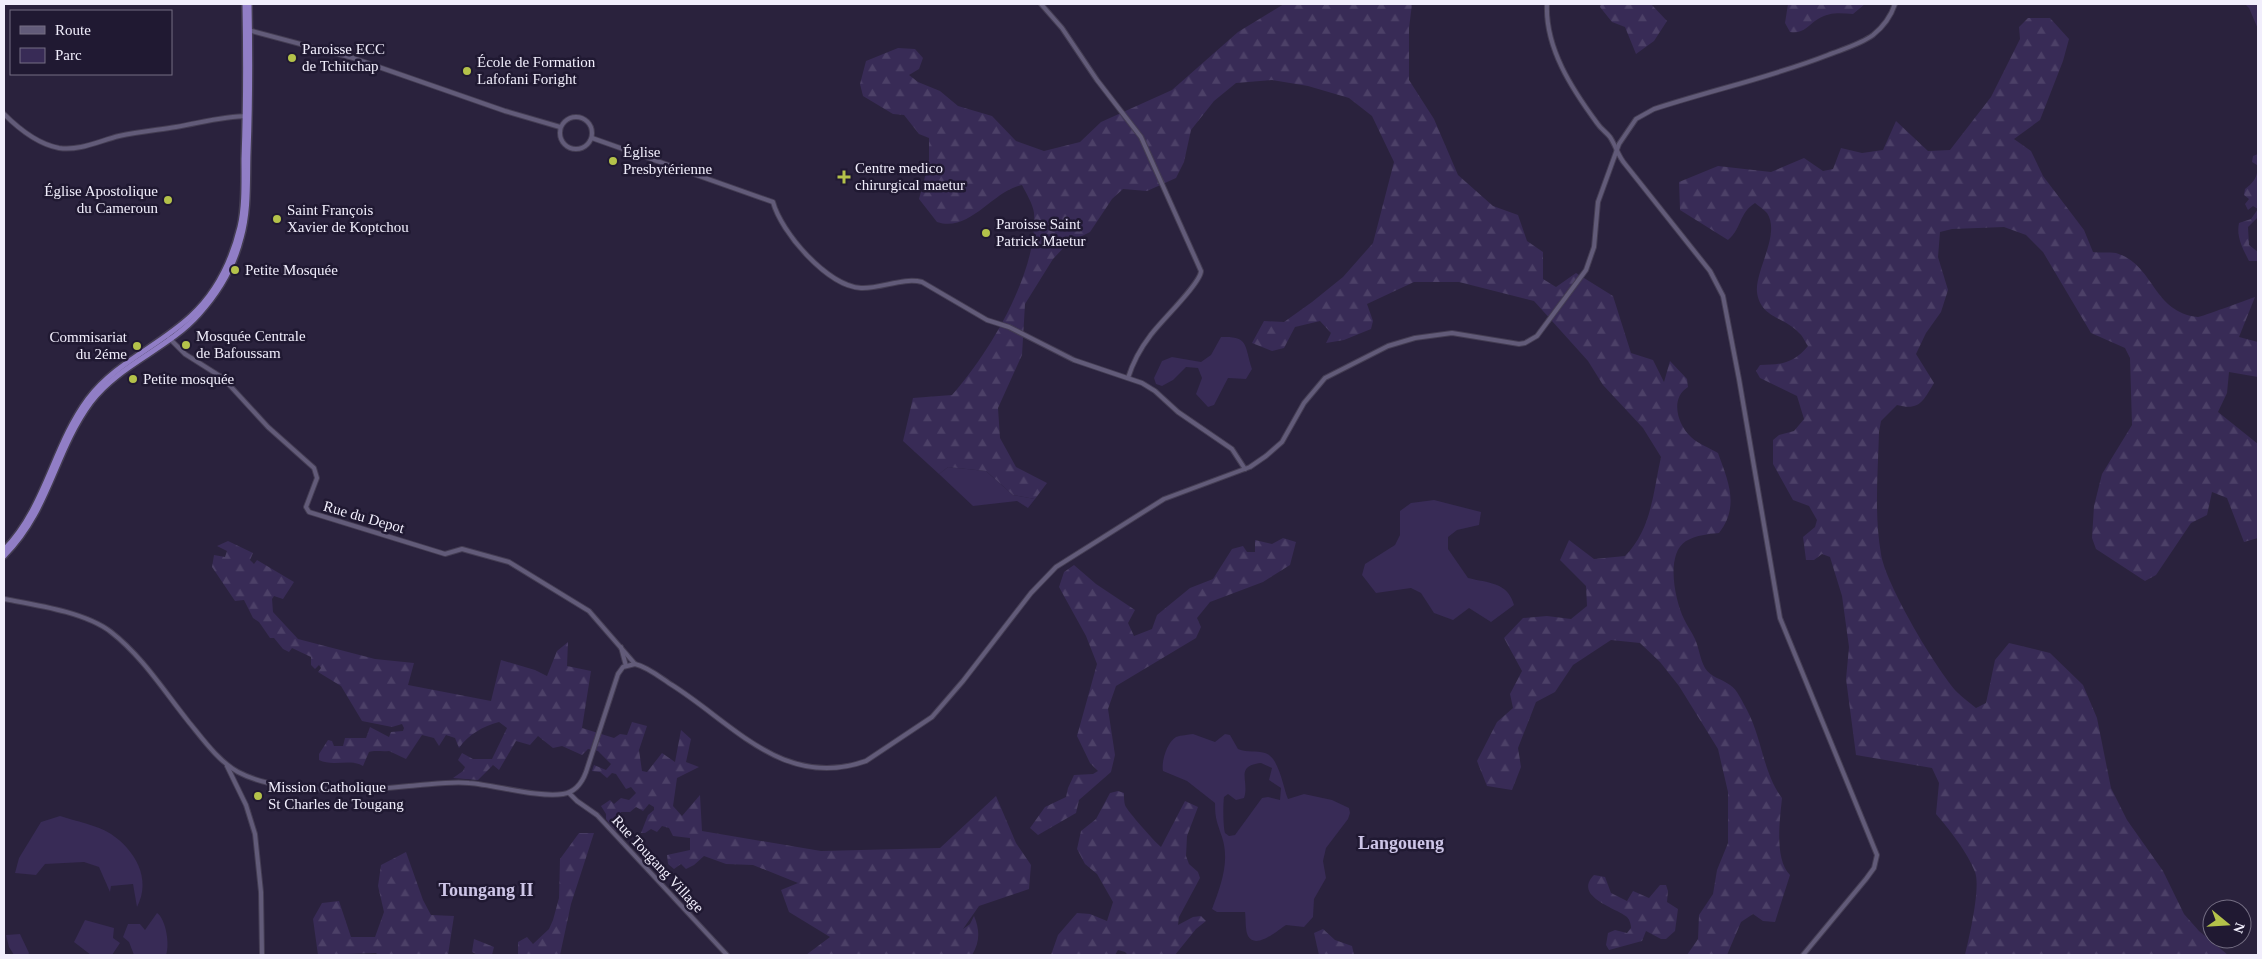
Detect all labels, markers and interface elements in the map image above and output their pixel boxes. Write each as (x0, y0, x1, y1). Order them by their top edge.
legend (10, 10, 172, 75)
text: Route (55, 22, 91, 38)
place label: Paroisse ECC de Tchitchap (302, 41, 385, 74)
text: Parc (55, 47, 82, 63)
marker: Paroisse ECC de Tchitchap (286, 52, 298, 64)
place label: École de Formation Lafofani Foright (477, 54, 596, 87)
marker: École de Formation Lafofani Foright (461, 65, 473, 77)
place label: Église Presbytérienne (623, 144, 712, 177)
marker: Église Presbytérienne (607, 155, 619, 167)
place label: Centre medico chirurgical maetur (855, 160, 965, 193)
marker: Centre medico chirurgical maetur (837, 170, 851, 184)
place label: Église Apostolique du Cameroun (44, 183, 158, 216)
marker: Église Apostolique du Cameroun (162, 194, 174, 206)
place label: Saint François Xavier de Koptchou (287, 202, 409, 235)
marker: Saint François Xavier de Koptchou (271, 213, 283, 225)
place label: Paroisse Saint Patrick Maetur (996, 216, 1086, 249)
marker: Paroisse Saint Patrick Maetur (980, 227, 992, 239)
place label: Petite Mosquée (245, 262, 338, 278)
marker: Petite Mosquée (229, 264, 241, 276)
place label: Mosquée Centrale de Bafoussam (196, 328, 306, 361)
place label: Commisariat du 2éme (50, 329, 128, 362)
marker: Mosquée Centrale de Bafoussam (180, 339, 192, 351)
marker: Commisariat du 2éme (131, 340, 143, 352)
place label: Petite mosquée (143, 371, 235, 387)
marker: Petite mosquée (127, 373, 139, 385)
street label: Rue du Depot (322, 498, 407, 536)
place label: Mission Catholique St Charles de Tougang (268, 779, 404, 812)
marker: Mission Catholique St Charles de Tougang (252, 790, 264, 802)
street label: Rue Tougang Village (609, 812, 707, 916)
district label: Langoueng (1358, 833, 1444, 853)
district label: Toungang II (439, 880, 533, 900)
north arrow (2202, 899, 2252, 949)
text: N (2230, 921, 2248, 935)

